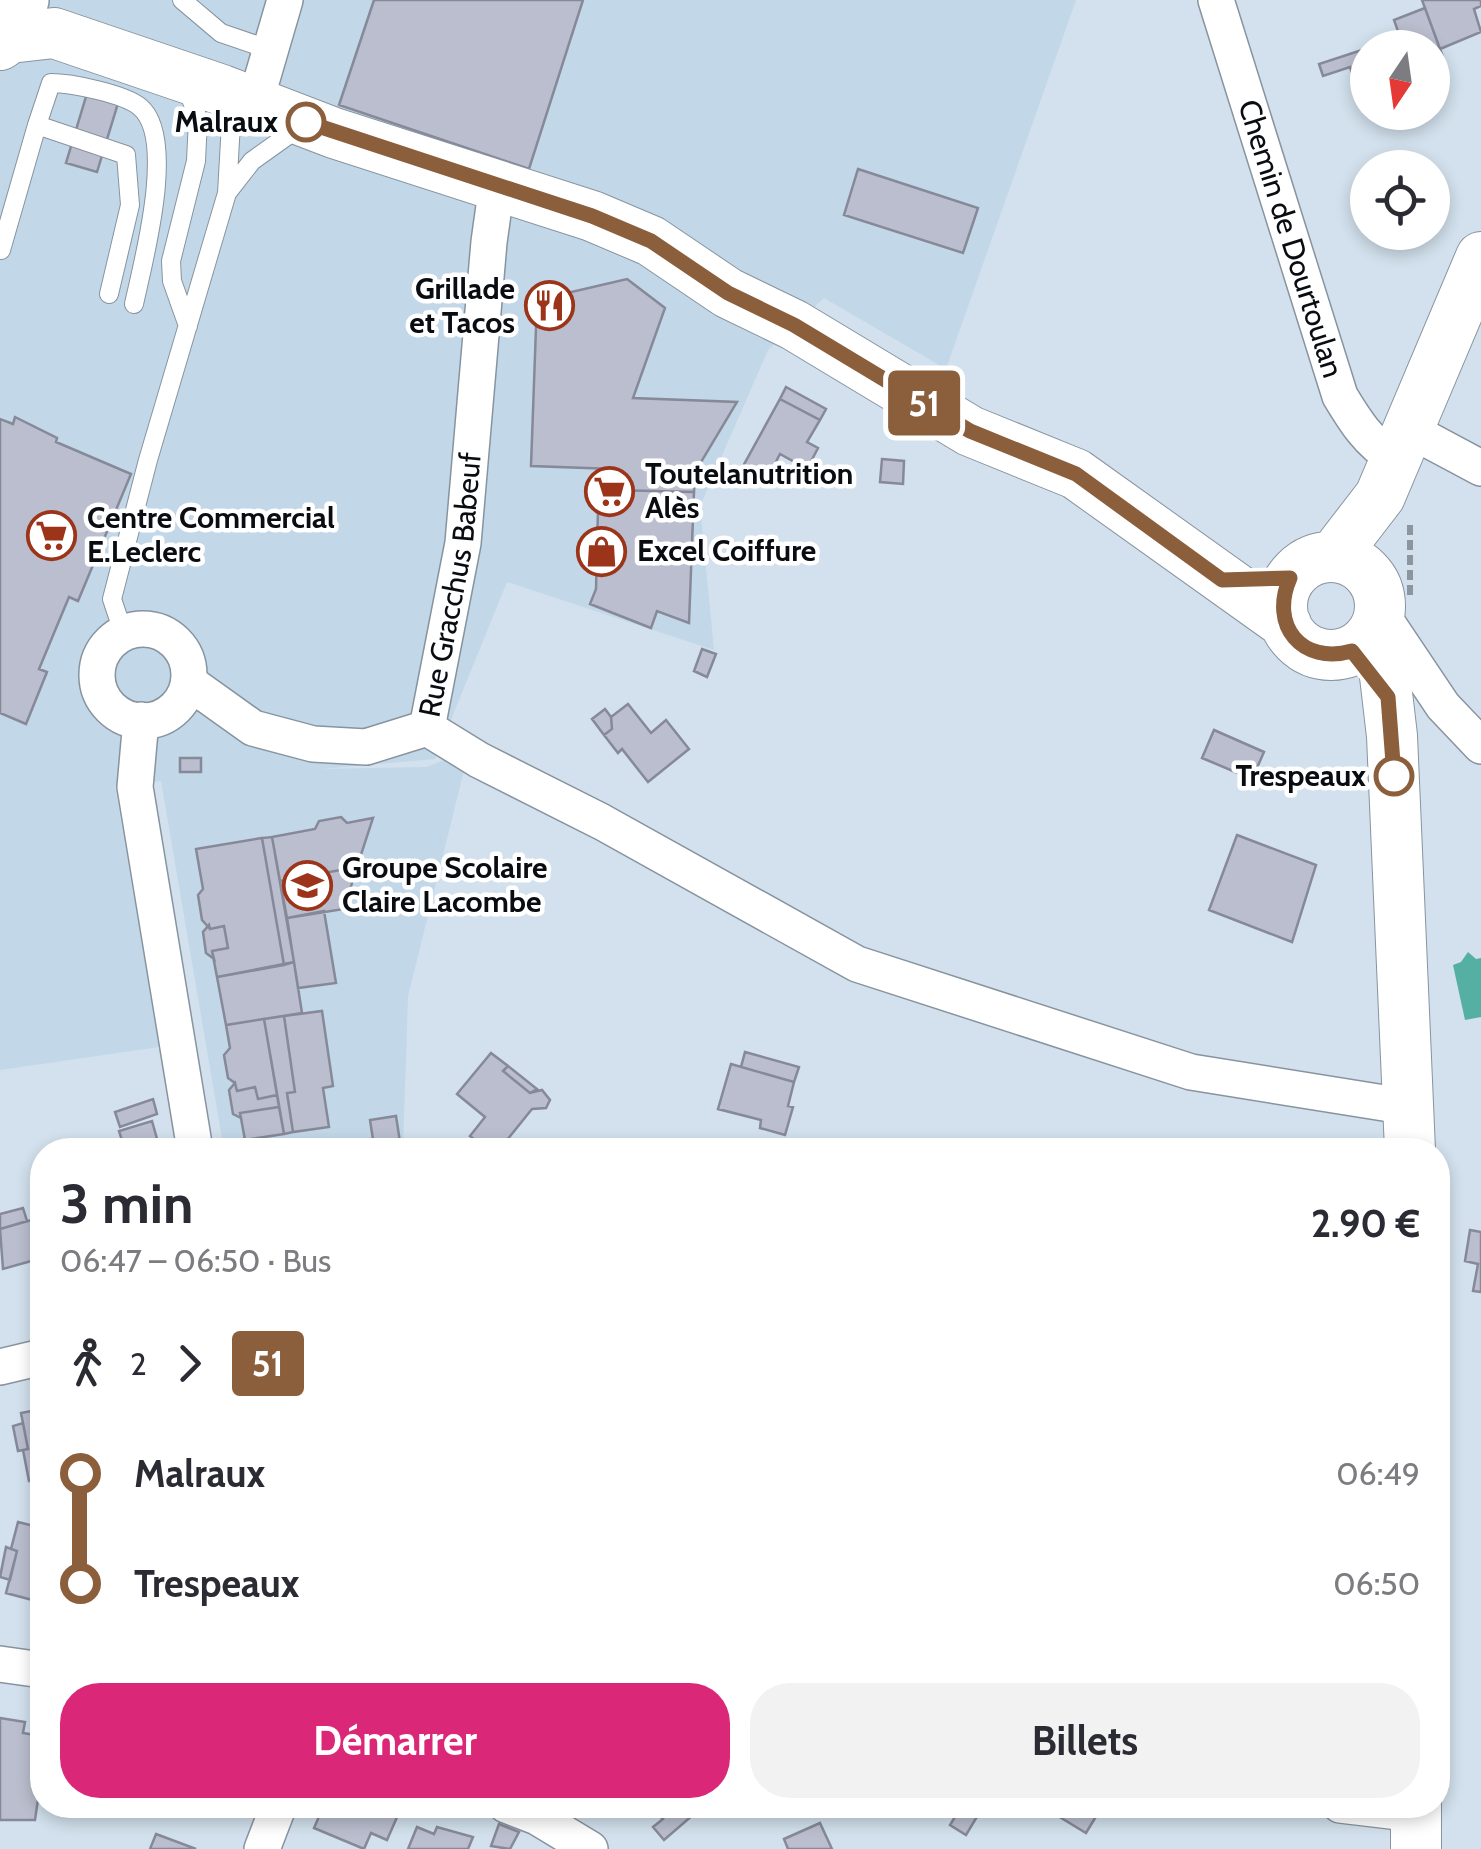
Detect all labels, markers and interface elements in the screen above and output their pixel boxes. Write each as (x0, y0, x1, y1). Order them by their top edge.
north arrow (1350, 30, 1450, 130)
map controls (1350, 30, 1450, 250)
street label: Chemin de Dourtoulan (1230, 95, 1352, 382)
place label: Malraux (175, 103, 278, 140)
marker: Malraux (287, 103, 325, 141)
button: locate (1350, 150, 1450, 250)
place label: Grillade et Tacos (409, 270, 515, 341)
restaurant icon: Grillade et Tacos (524, 280, 576, 332)
line badge: 51 (879, 370, 969, 436)
text: 51 (908, 382, 940, 425)
street label: Rue Gracchus Babeuf (411, 451, 489, 720)
place label: Toutelanutrition Alès (645, 455, 853, 526)
supermarket icon: Toutelanutrition Alès (584, 465, 636, 517)
place label: Centre Commercial E.Leclerc (87, 499, 335, 570)
supermarket icon: Centre Commercial E.Leclerc (26, 509, 78, 561)
shop icon: Excel Coiffure (576, 525, 628, 577)
place label: Excel Coiffure (637, 532, 816, 569)
place label: Trespeaux (1235, 757, 1366, 794)
marker: Trespeaux (1375, 757, 1413, 795)
place label: Groupe Scolaire Claire Lacombe (342, 849, 548, 920)
school or university icon: Groupe Scolaire Claire Lacombe (281, 859, 333, 911)
text: 3 min (60, 1170, 193, 1237)
text: 2.90 € (1311, 1200, 1420, 1247)
text: 06:47 – 06:50 · Bus (60, 1241, 331, 1280)
icon: walk (60, 1336, 115, 1391)
icon: forward (162, 1336, 217, 1391)
text: 51 (252, 1342, 284, 1385)
text: 2 (130, 1344, 147, 1383)
text: Malraux (134, 1450, 265, 1497)
text: 06:49 (1336, 1454, 1420, 1493)
text: Trespeaux (134, 1560, 299, 1607)
text: 06:50 (1333, 1564, 1420, 1603)
button: Démarrer (60, 1683, 730, 1798)
button: Billets (750, 1683, 1420, 1798)

